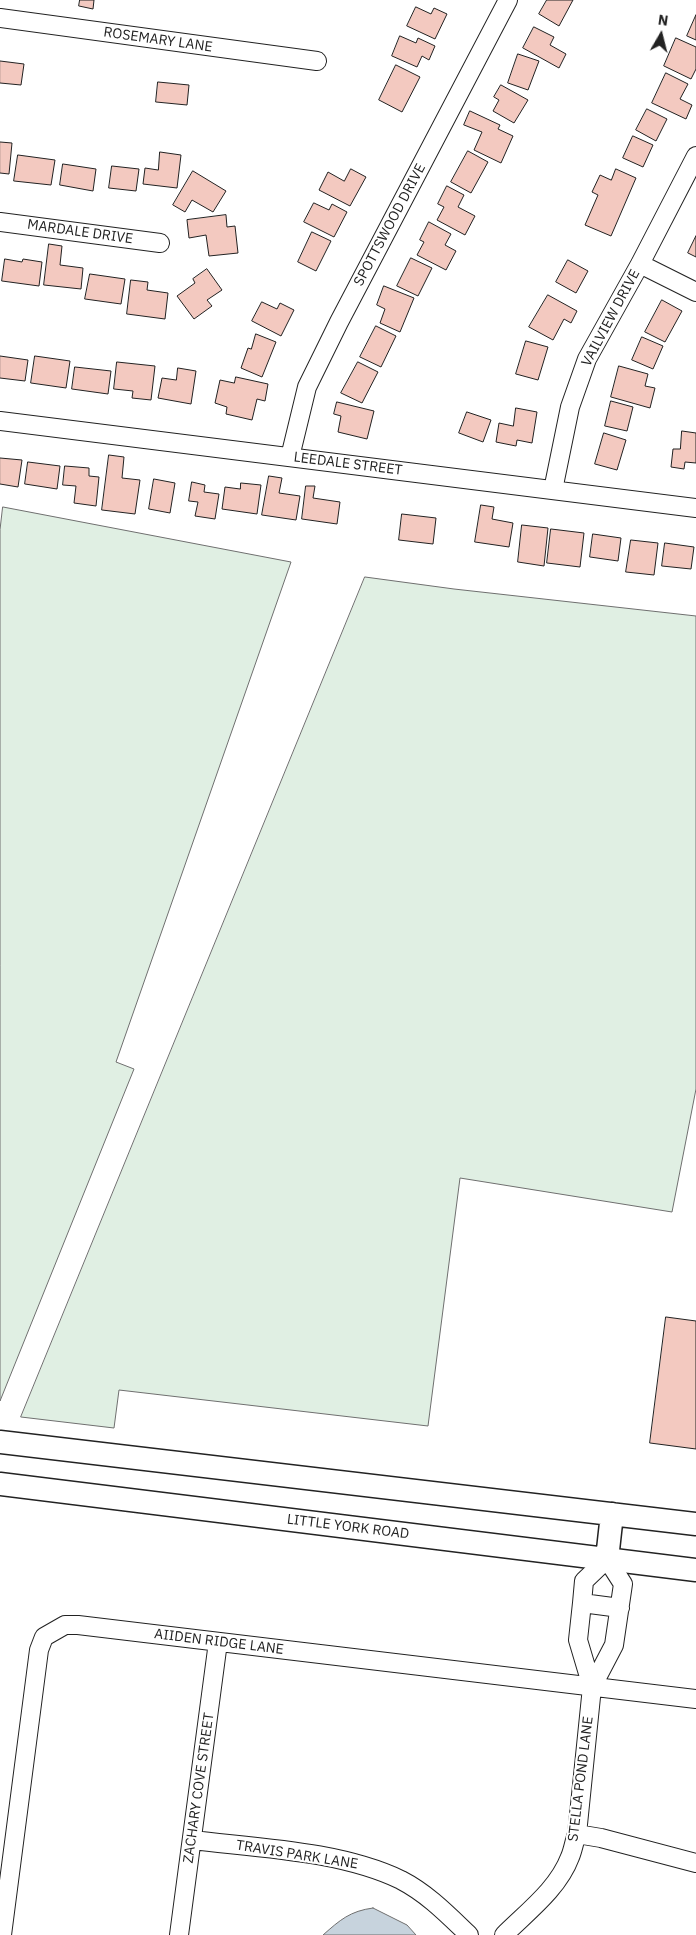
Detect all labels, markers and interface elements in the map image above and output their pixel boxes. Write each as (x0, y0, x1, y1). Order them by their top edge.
north arrow (636, 10, 686, 60)
text: N (657, 11, 669, 30)
street label: ROSEMARY LANE (102, 24, 214, 56)
street label: SPOTTSWOOD DRIVE (351, 161, 429, 289)
street label: MARDALE DRIVE (26, 216, 134, 248)
street label: VAILVIEW DRIVE (578, 267, 644, 369)
street label: LEEDALE STREET (293, 449, 403, 479)
street label: LITTLE YORK ROAD (286, 1511, 410, 1543)
street label: AIIDEN RIDGE LANE (153, 1626, 285, 1658)
street label: ZACHARY COVE STREET (180, 1712, 218, 1864)
street label: STELLA POND LANE (565, 1715, 597, 1843)
street label: TRAVIS PARK LANE (235, 1837, 359, 1873)

